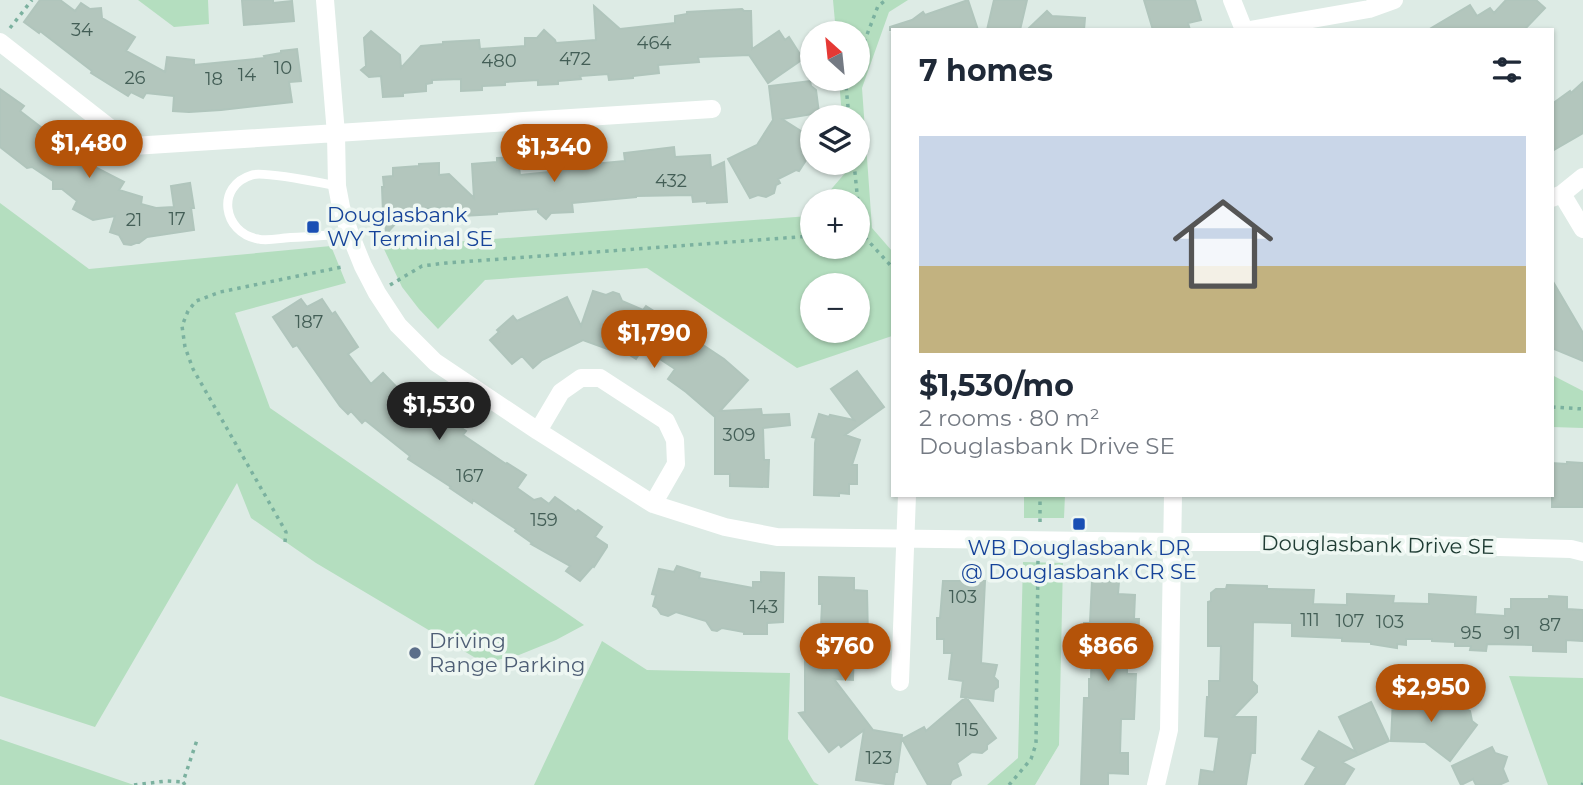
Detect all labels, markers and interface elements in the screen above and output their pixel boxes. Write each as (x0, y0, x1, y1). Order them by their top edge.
house number: 34 (71, 19, 93, 41)
north arrow (800, 21, 870, 91)
map controls (800, 21, 870, 343)
house number: 464 (637, 32, 671, 54)
house number: 472 (559, 48, 591, 70)
house number: 480 (481, 50, 517, 72)
icon: filters (1488, 51, 1526, 89)
text: 7 homes (919, 52, 1053, 89)
house number: 10 (274, 57, 292, 79)
house number: 14 (238, 64, 256, 86)
house number: 26 (124, 67, 146, 89)
house number: 18 (205, 68, 223, 90)
button: layers (800, 105, 870, 175)
pin: $1,480 (32, 120, 146, 180)
pin: $1,340 (497, 124, 611, 184)
text: $1,480 (51, 129, 127, 157)
text: $1,340 (517, 133, 591, 161)
house number: 432 (655, 170, 687, 192)
icon: home (1160, 181, 1286, 307)
button: + (800, 189, 870, 259)
place label: Douglasbank WY Terminal SE (327, 202, 493, 251)
house number: 17 (168, 208, 186, 230)
house number: 21 (126, 209, 142, 231)
marker: Douglasbank WY Terminal SE (305, 219, 321, 235)
button: − (800, 273, 870, 343)
pin: $1,790 (597, 310, 711, 370)
house number: 187 (295, 311, 323, 333)
text: $1,790 (617, 319, 691, 347)
text: $1,530/mo (919, 367, 1074, 404)
pin: $1,530 (382, 382, 496, 442)
text: $1,530 (403, 391, 475, 419)
text: 2 rooms · 80 m² (919, 404, 1100, 432)
house number: 309 (722, 424, 756, 446)
text: Douglasbank Drive SE (919, 432, 1175, 460)
house number: 167 (456, 465, 484, 487)
house number: 159 (530, 509, 558, 531)
marker: WB Douglasbank DR @ Douglasbank CR SE (1071, 516, 1087, 532)
street label: Douglasbank Drive SE (1261, 530, 1495, 559)
place label: WB Douglasbank DR @ Douglasbank CR SE (961, 535, 1197, 584)
house number: 103 (949, 586, 977, 608)
house number: 143 (750, 596, 778, 618)
house number: 111 (1300, 609, 1320, 631)
house number: 107 (1336, 610, 1364, 632)
house number: 103 (1376, 611, 1404, 633)
house number: 87 (1539, 614, 1561, 636)
house number: 95 (1460, 622, 1482, 644)
house number: 91 (1503, 622, 1521, 644)
pin: $760 (804, 624, 886, 683)
pin: $866 (1067, 624, 1149, 683)
place label: Driving Range Parking (429, 628, 585, 677)
text: $760 (816, 632, 874, 660)
text: $866 (1078, 632, 1138, 660)
marker: Driving Range Parking (407, 645, 423, 661)
pin: $2,950 (1374, 664, 1488, 724)
text: $2,950 (1392, 673, 1470, 701)
house number: 115 (955, 719, 979, 741)
house number: 123 (866, 747, 892, 769)

